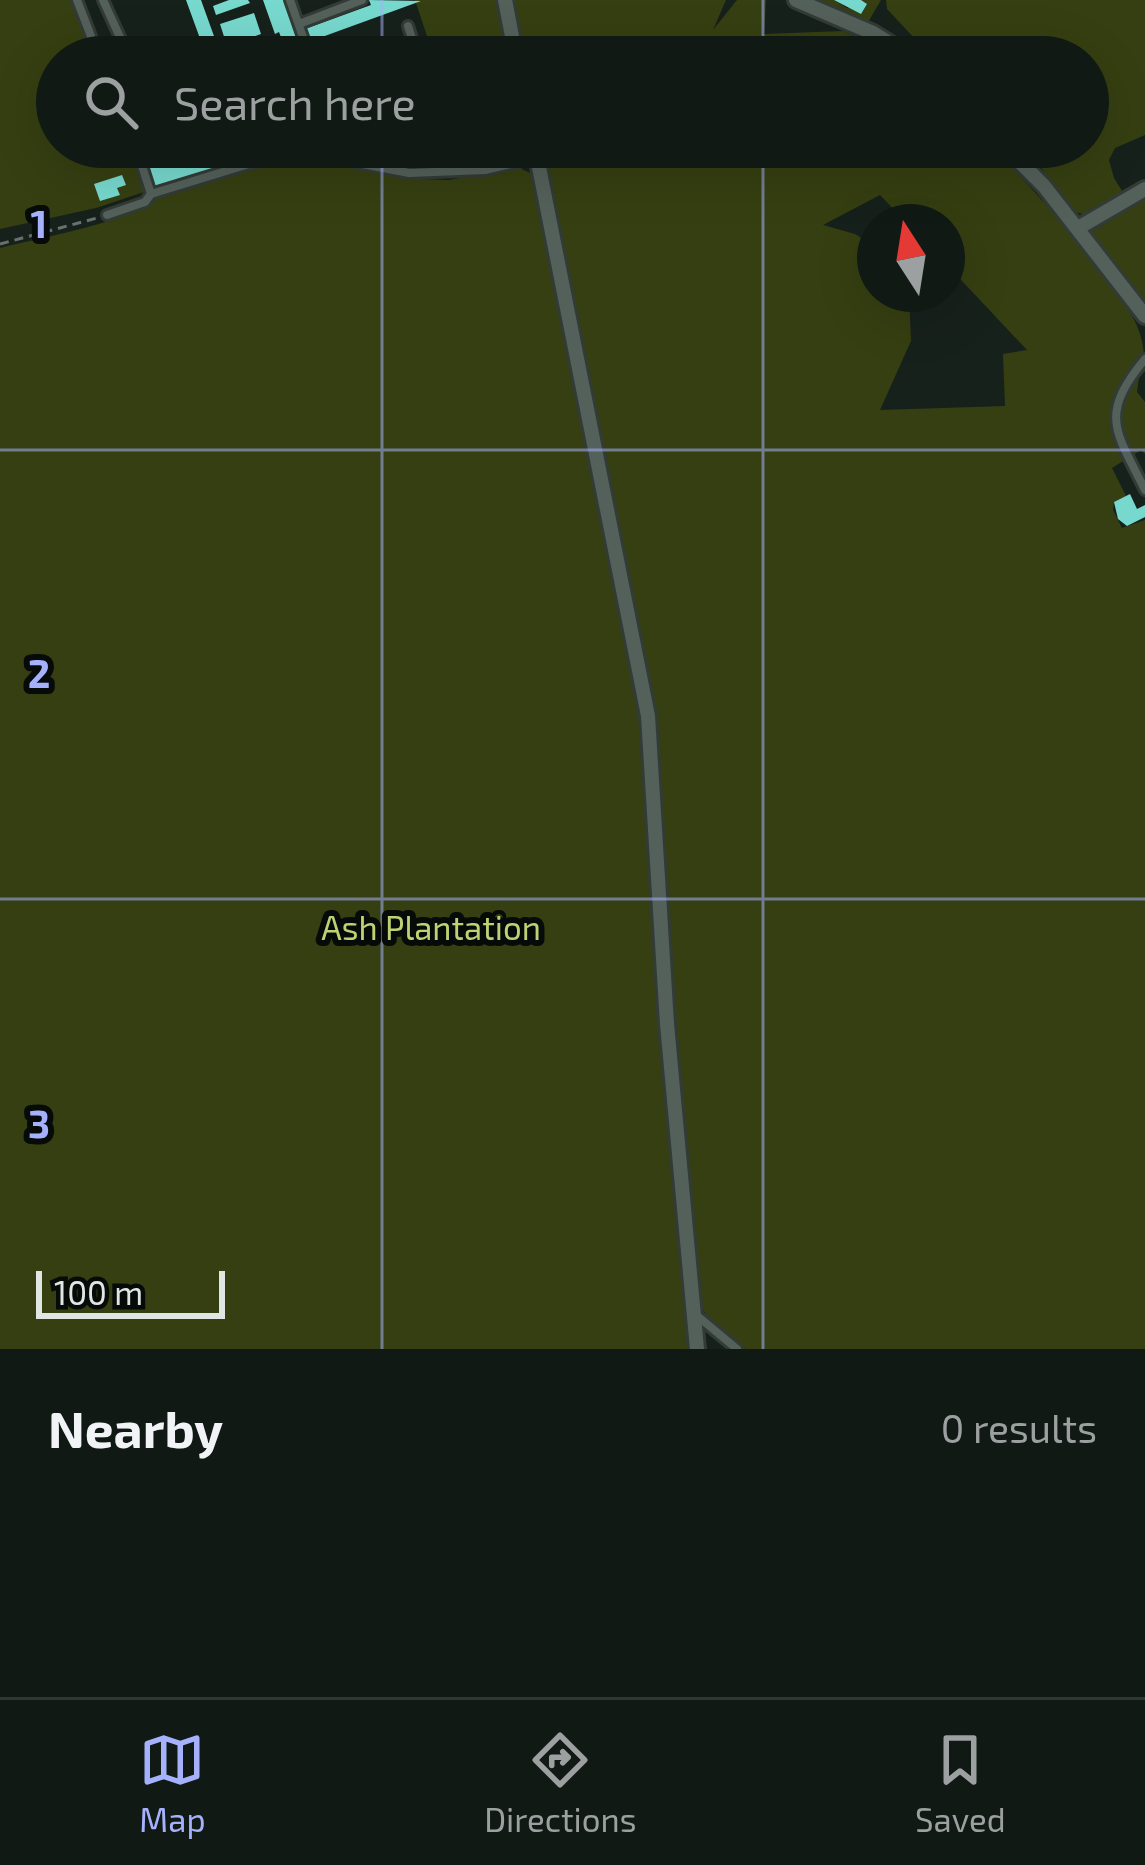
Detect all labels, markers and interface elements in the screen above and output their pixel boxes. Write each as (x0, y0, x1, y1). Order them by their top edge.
search box (36, 36, 1109, 168)
icon: search (78, 69, 144, 135)
text: Search here (174, 75, 416, 129)
text: 1 (31, 199, 47, 246)
north arrow (857, 204, 965, 312)
text: 2 (28, 649, 50, 696)
park label: Ash Plantation (321, 907, 541, 947)
text: 3 (28, 1099, 50, 1146)
scale bar (36, 1265, 225, 1318)
text: 100 m (54, 1272, 143, 1312)
text: Nearby (48, 1397, 223, 1458)
text: 0 results (941, 1404, 1097, 1451)
tab: Map (139, 1727, 206, 1839)
tab: Directions (484, 1727, 636, 1839)
tab: Saved (915, 1727, 1006, 1839)

